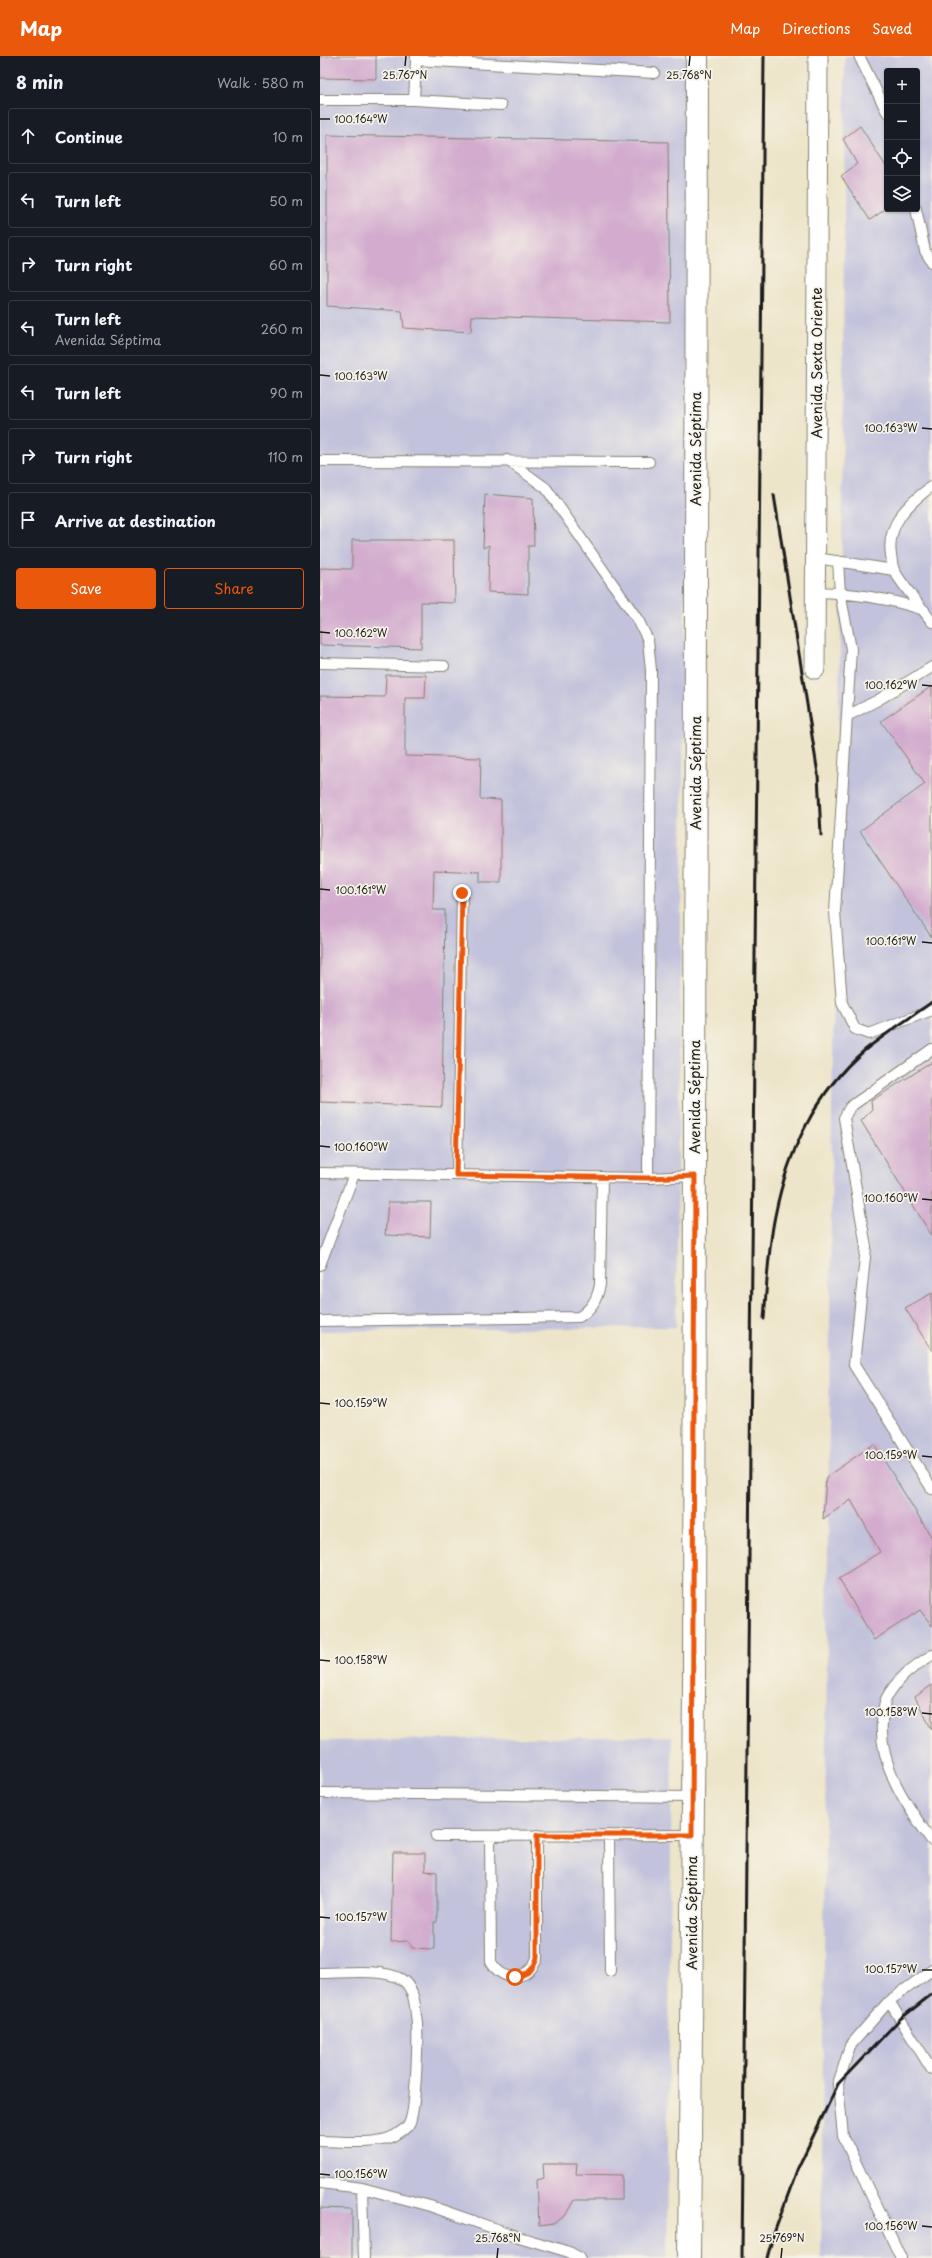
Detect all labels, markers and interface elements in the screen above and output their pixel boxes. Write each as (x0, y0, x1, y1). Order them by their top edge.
text: Map (20, 14, 62, 42)
text: Map (730, 18, 760, 39)
text: Directions (782, 18, 850, 39)
text: Saved (872, 18, 912, 39)
text: 25.767°N (383, 67, 428, 82)
text: 25.768°N (666, 67, 712, 82)
map controls (884, 68, 920, 212)
button: + (884, 68, 920, 104)
text: 8 min (16, 69, 64, 95)
text: Walk · 580 m (217, 73, 304, 92)
button: − (884, 104, 920, 140)
text: 100.164°W (334, 111, 388, 126)
icon: ahead (17, 125, 39, 147)
text: Continue (55, 125, 123, 148)
text: 10 m (273, 127, 303, 146)
button: locate (884, 140, 920, 176)
button: layers (884, 176, 920, 212)
icon: left (17, 189, 39, 211)
text: Turn left (55, 189, 121, 212)
text: 50 m (269, 191, 303, 210)
icon: right (17, 253, 39, 275)
text: Turn right (55, 253, 132, 276)
text: 60 m (269, 255, 303, 274)
street label: Avenida Sexta Oriente (806, 287, 827, 439)
text: Turn left (55, 307, 121, 330)
icon: left (17, 317, 39, 339)
text: 260 m (261, 319, 303, 338)
text: Avenida Séptima (55, 330, 161, 349)
text: 100.163°W (334, 368, 388, 383)
icon: left (17, 381, 39, 403)
text: Turn left (55, 381, 121, 404)
text: 90 m (270, 383, 303, 402)
street label: Avenida Séptima (685, 391, 706, 506)
text: 100.163°W (864, 420, 918, 435)
icon: right (17, 445, 39, 467)
text: Turn right (55, 445, 132, 468)
text: 110 m (268, 447, 303, 466)
icon: arrive (17, 509, 39, 531)
text: Arrive at destination (55, 509, 216, 532)
button: Save (16, 568, 156, 609)
button: Share (164, 568, 304, 609)
text: 100.162°W (335, 625, 388, 640)
text: 100.162°W (865, 677, 918, 692)
street label: Avenida Séptima (685, 715, 706, 830)
text: 100.161°W (336, 882, 387, 897)
route end (453, 884, 471, 902)
text: 100.161°W (866, 933, 917, 948)
street label: Avenida Séptima (684, 1039, 705, 1154)
text: 100.160°W (334, 1139, 389, 1154)
text: 100.160°W (864, 1190, 919, 1205)
text: 100.159°W (335, 1395, 388, 1410)
text: 100.159°W (865, 1447, 918, 1462)
text: 100.158°W (335, 1652, 388, 1667)
text: 100.158°W (865, 1704, 918, 1719)
street label: Avenida Séptima (681, 1855, 702, 1970)
text: 100.157°W (335, 1909, 388, 1924)
text: 100.157°W (865, 1961, 918, 1976)
route start (506, 1968, 524, 1986)
text: 100.156°W (335, 2166, 388, 2181)
text: 100.156°W (865, 2218, 918, 2233)
text: 25.768°N (475, 2230, 521, 2245)
text: 25.769°N (759, 2230, 805, 2245)

